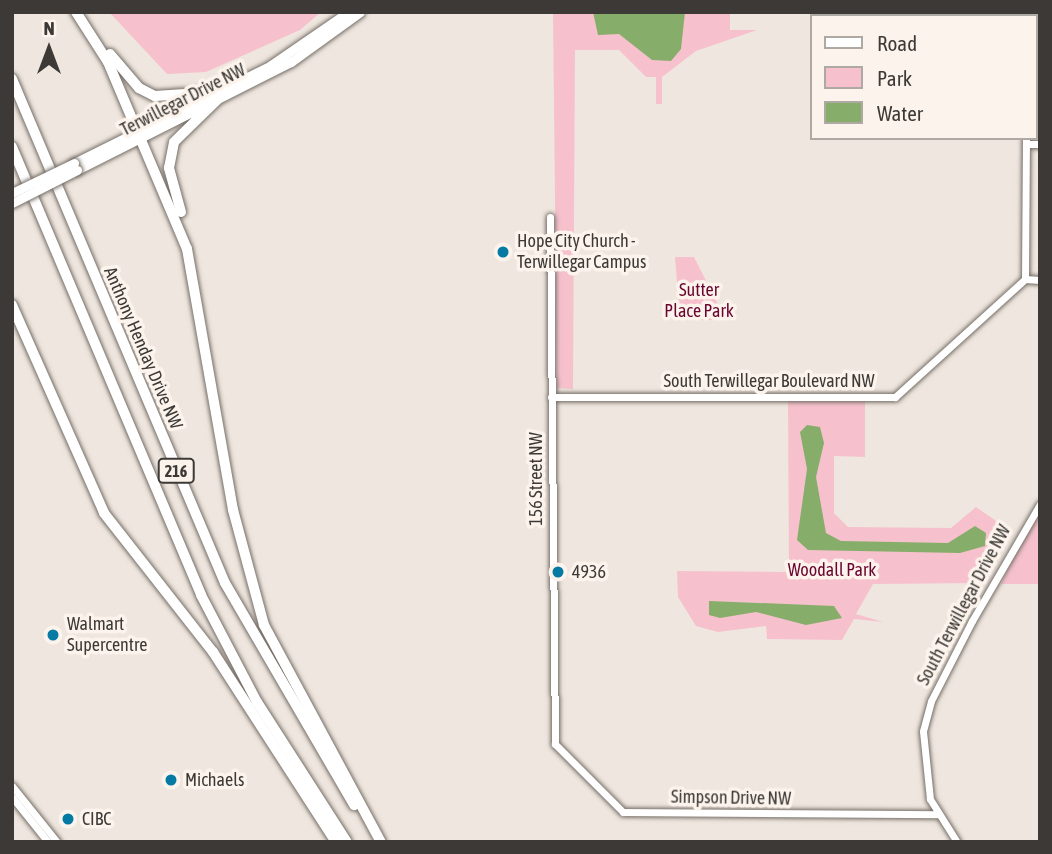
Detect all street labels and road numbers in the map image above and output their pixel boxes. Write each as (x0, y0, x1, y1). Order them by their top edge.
street label: Terwillegar Drive NW (117, 59, 249, 141)
street label: Anthony Henday Drive NW (99, 264, 187, 432)
street label: South Terwillegar Boulevard NW (663, 370, 875, 392)
street label: 156 Street NW (525, 432, 547, 526)
road number: 216 (157, 458, 195, 484)
street label: South Terwillegar Drive NW (913, 521, 1015, 689)
street label: Simpson Drive NW (671, 786, 791, 810)

